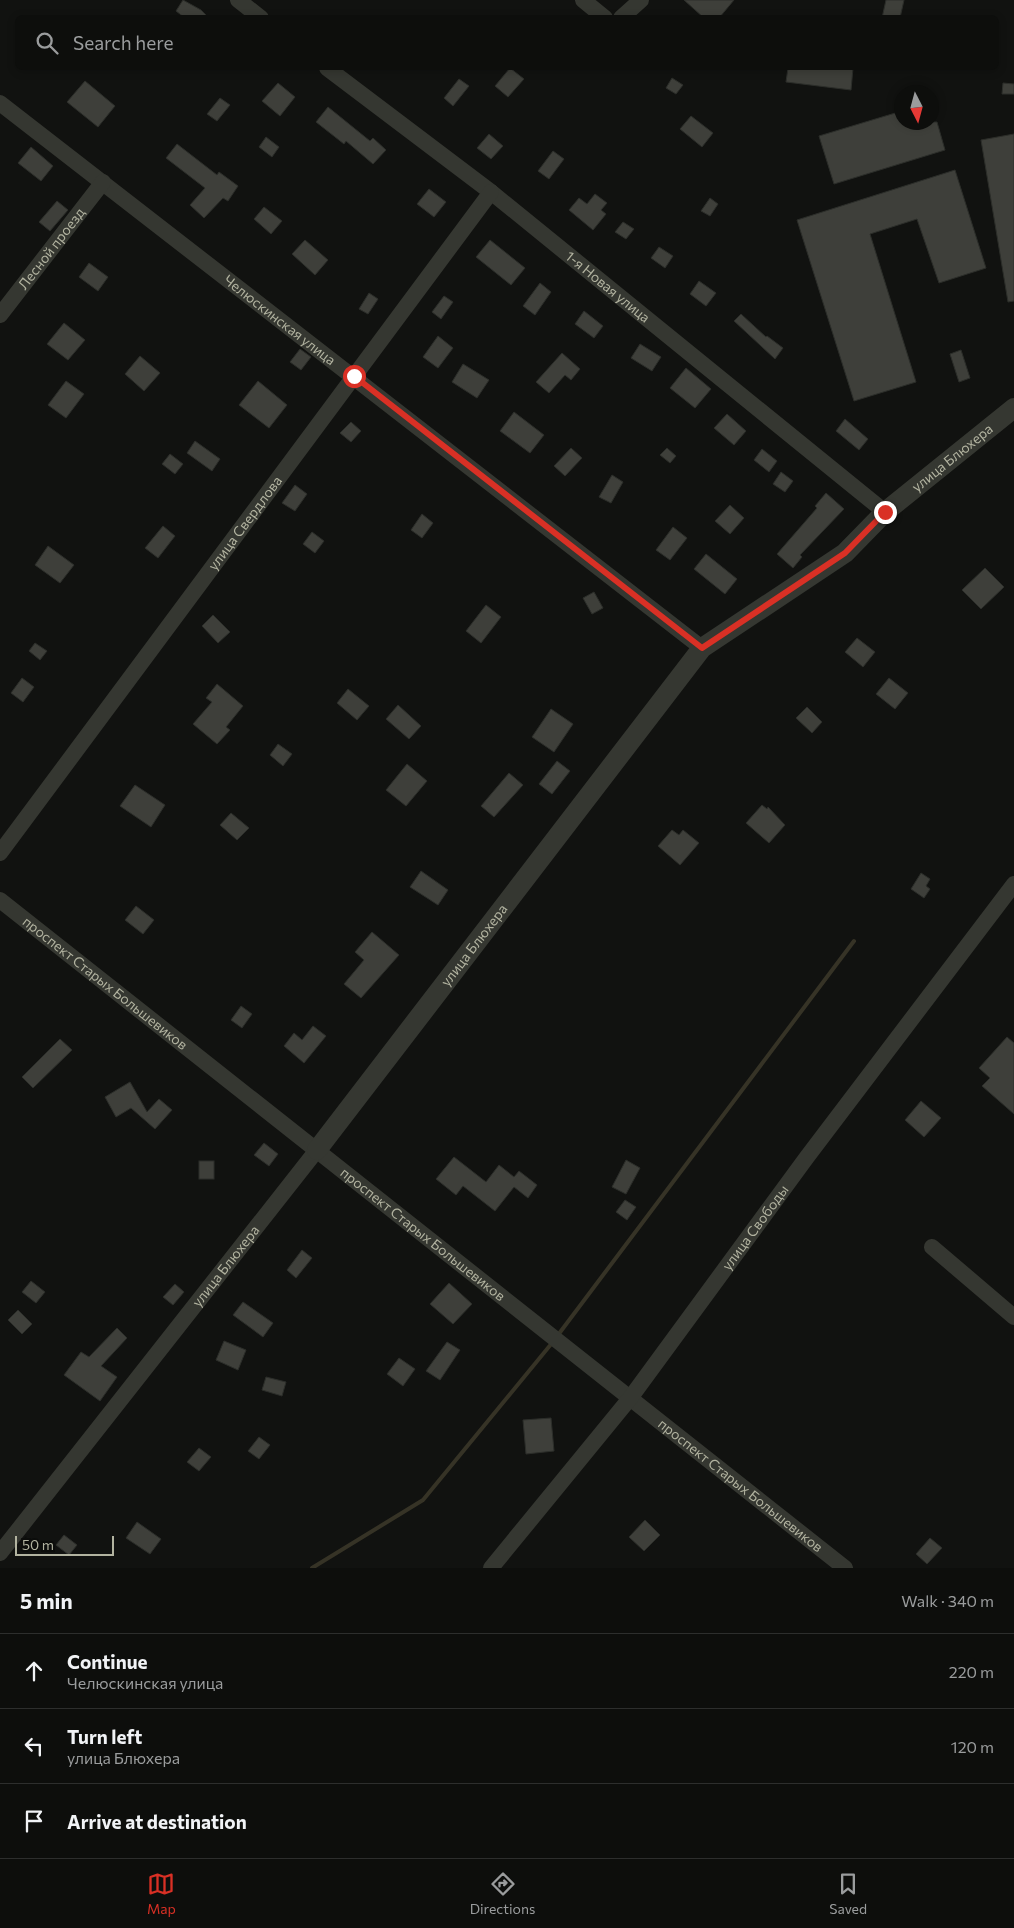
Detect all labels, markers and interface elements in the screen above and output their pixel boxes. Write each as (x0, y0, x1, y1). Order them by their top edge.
search box (15, 15, 999, 70)
icon: search (33, 29, 61, 57)
text: Search here (73, 31, 173, 54)
north arrow (894, 85, 939, 130)
street label: Лесной проезд (14, 204, 88, 293)
street label: 1-я Новая улица (562, 247, 654, 326)
street label: Челюскинская улица (221, 271, 339, 368)
route start (343, 365, 366, 388)
street label: улица Блюхера (908, 420, 996, 495)
street label: улица Свердлова (204, 472, 285, 573)
route end (874, 501, 897, 524)
street label: улица Блюхера (437, 901, 510, 989)
street label: проспект Старых Большевиков (20, 912, 191, 1053)
street label: проспект Старых Большевиков (337, 1164, 509, 1304)
street label: улица Свободы (718, 1181, 792, 1273)
street label: улица Блюхера (188, 1222, 263, 1310)
street label: проспект Старых Большевиков (655, 1415, 827, 1555)
scale bar (15, 1533, 114, 1556)
text: 50 m (22, 1536, 54, 1553)
text: 5 min (20, 1588, 73, 1613)
text: Walk · 340 m (901, 1591, 994, 1610)
text: Continue (67, 1650, 147, 1673)
icon: ahead (20, 1657, 48, 1685)
text: 220 m (949, 1662, 994, 1681)
text: Челюскинская улица (67, 1673, 223, 1692)
text: Turn left (67, 1725, 142, 1748)
icon: left (20, 1732, 48, 1760)
text: 120 m (951, 1737, 994, 1756)
text: улица Блюхера (67, 1748, 180, 1767)
icon: arrive (20, 1807, 48, 1835)
text: Arrive at destination (67, 1810, 247, 1833)
tab: Map (147, 1870, 176, 1917)
tab: Directions (470, 1870, 535, 1917)
tab: Saved (829, 1870, 867, 1917)

